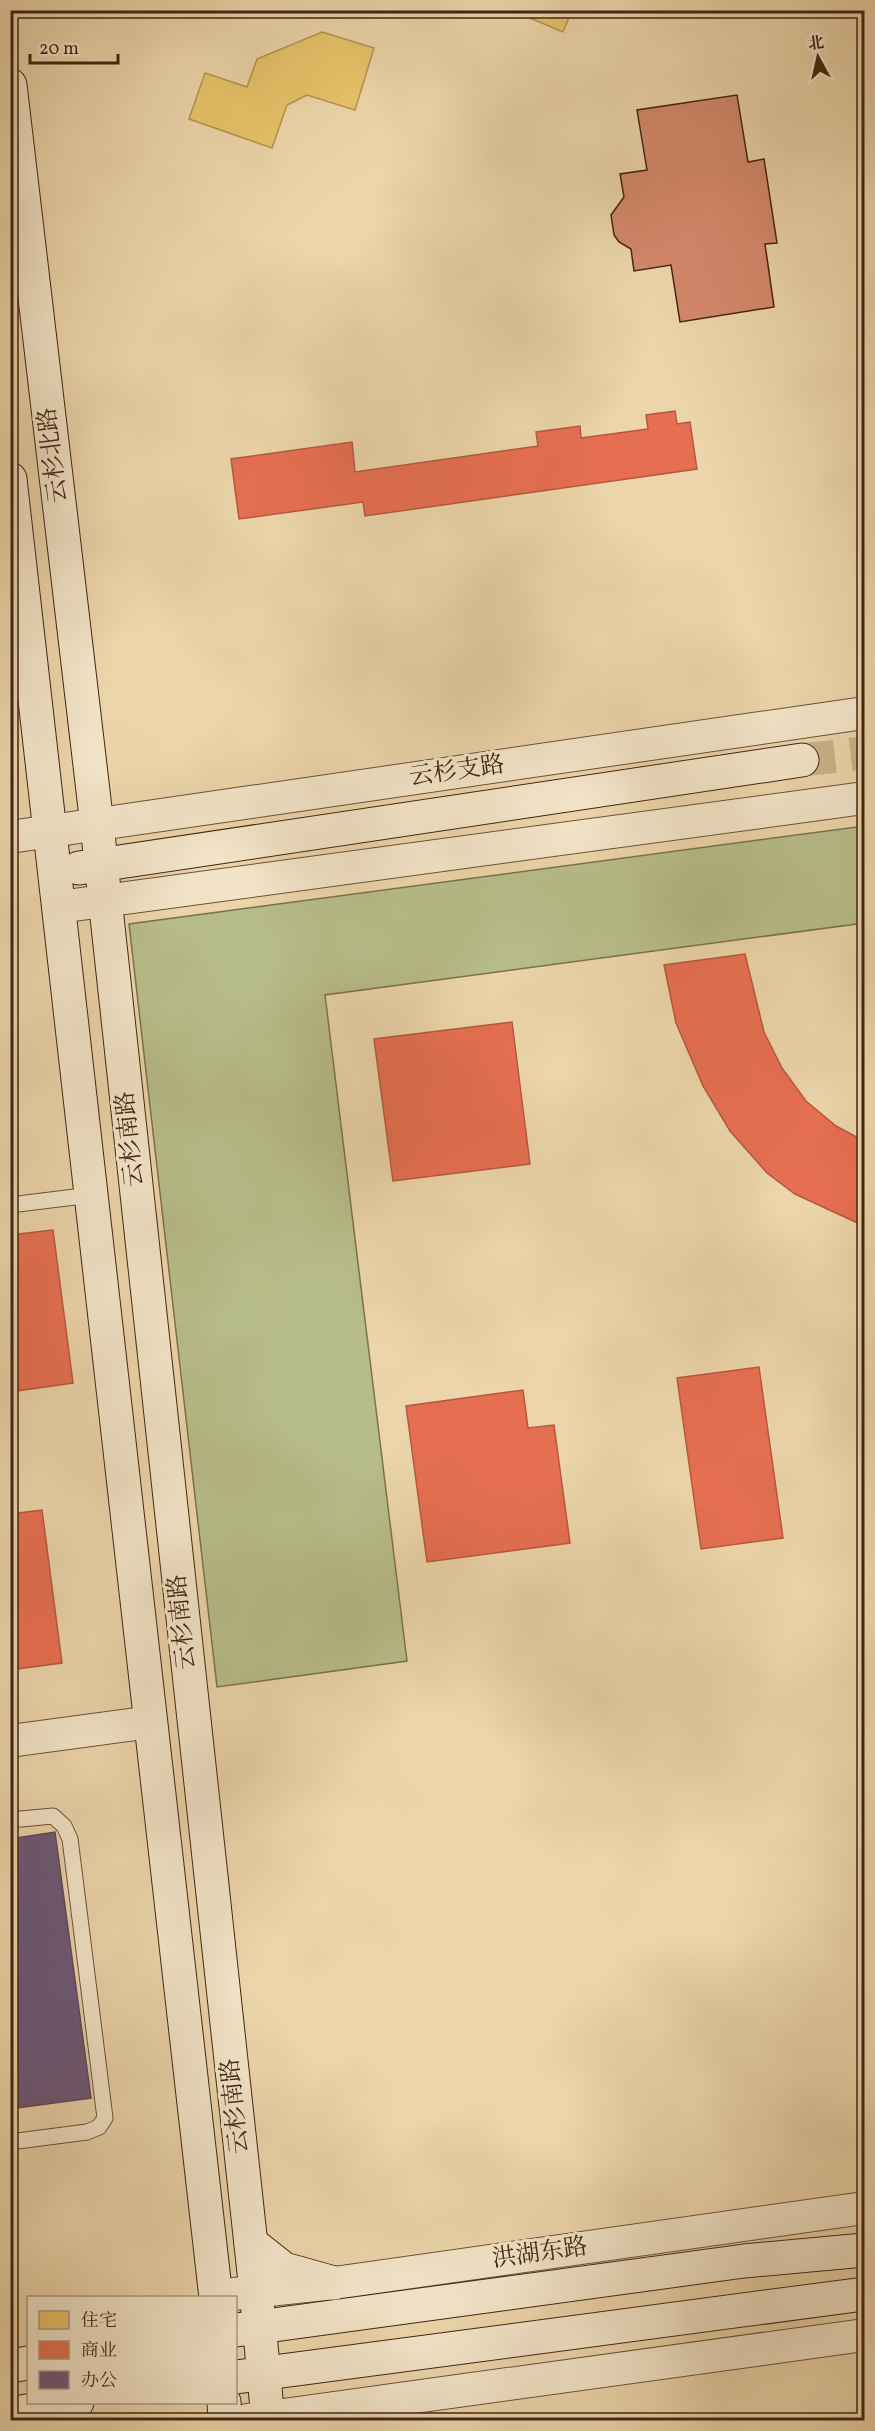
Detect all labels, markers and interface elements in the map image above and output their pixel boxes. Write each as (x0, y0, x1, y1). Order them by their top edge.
scale bar (30, 27, 118, 65)
north arrow (788, 27, 848, 87)
text: 北 (807, 32, 826, 56)
text: 20 m (39, 37, 79, 62)
street label: 云杉北路 (31, 405, 77, 505)
street label: 云杉支路 (407, 748, 507, 796)
street label: 云杉南路 (109, 1089, 153, 1189)
street label: 云杉南路 (161, 1572, 205, 1672)
street label: 云杉南路 (214, 2056, 258, 2156)
street label: 洪湖东路 (490, 2230, 590, 2278)
legend (27, 2296, 237, 2404)
text: 住宅 (81, 2309, 117, 2334)
text: 商业 (81, 2339, 117, 2364)
text: 办公 (81, 2369, 117, 2394)

